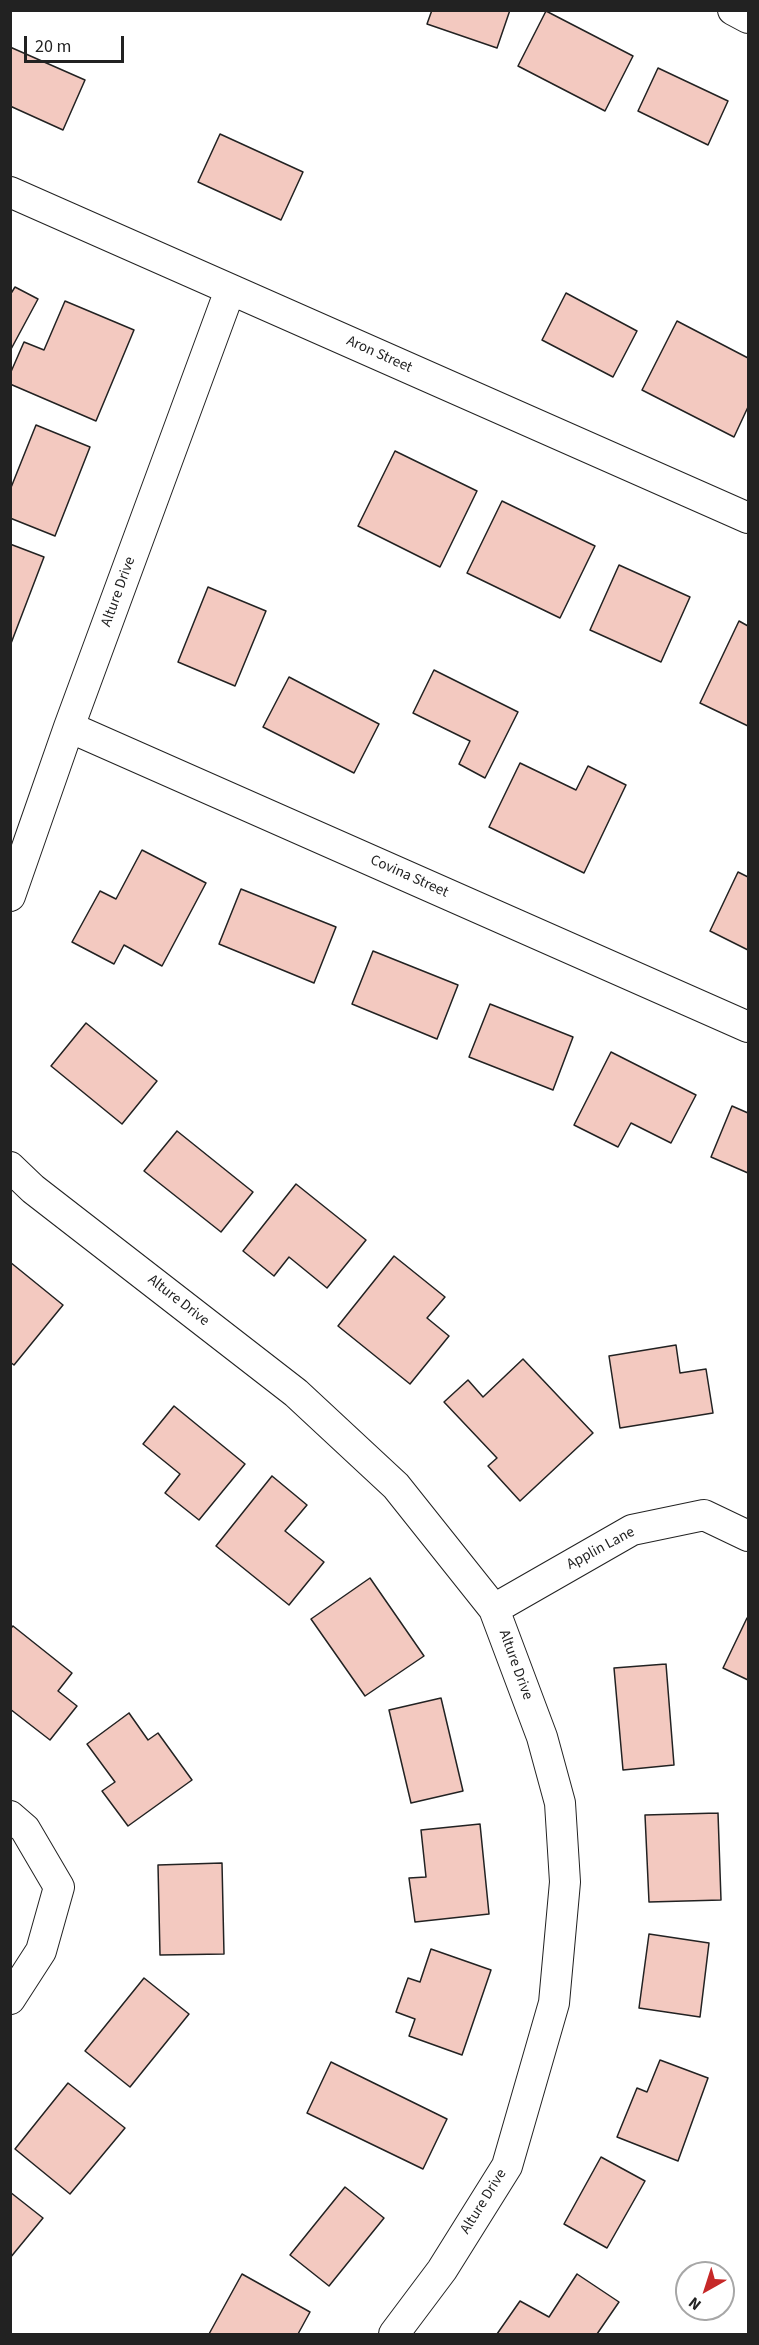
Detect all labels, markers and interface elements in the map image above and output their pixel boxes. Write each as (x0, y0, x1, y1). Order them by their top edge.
scale bar (27, 24, 128, 62)
text: 20 m (35, 34, 71, 59)
street label: Aron Street (343, 333, 415, 377)
street label: Alture Drive (98, 555, 140, 629)
street label: Covina Street (367, 852, 451, 902)
street label: Alture Drive (144, 1271, 212, 1331)
street label: Applin Lane (564, 1524, 638, 1574)
street label: Alture Drive (494, 1628, 536, 1702)
street label: Alture Drive (457, 2166, 511, 2238)
north arrow (675, 2261, 735, 2321)
text: N (684, 2292, 706, 2315)

